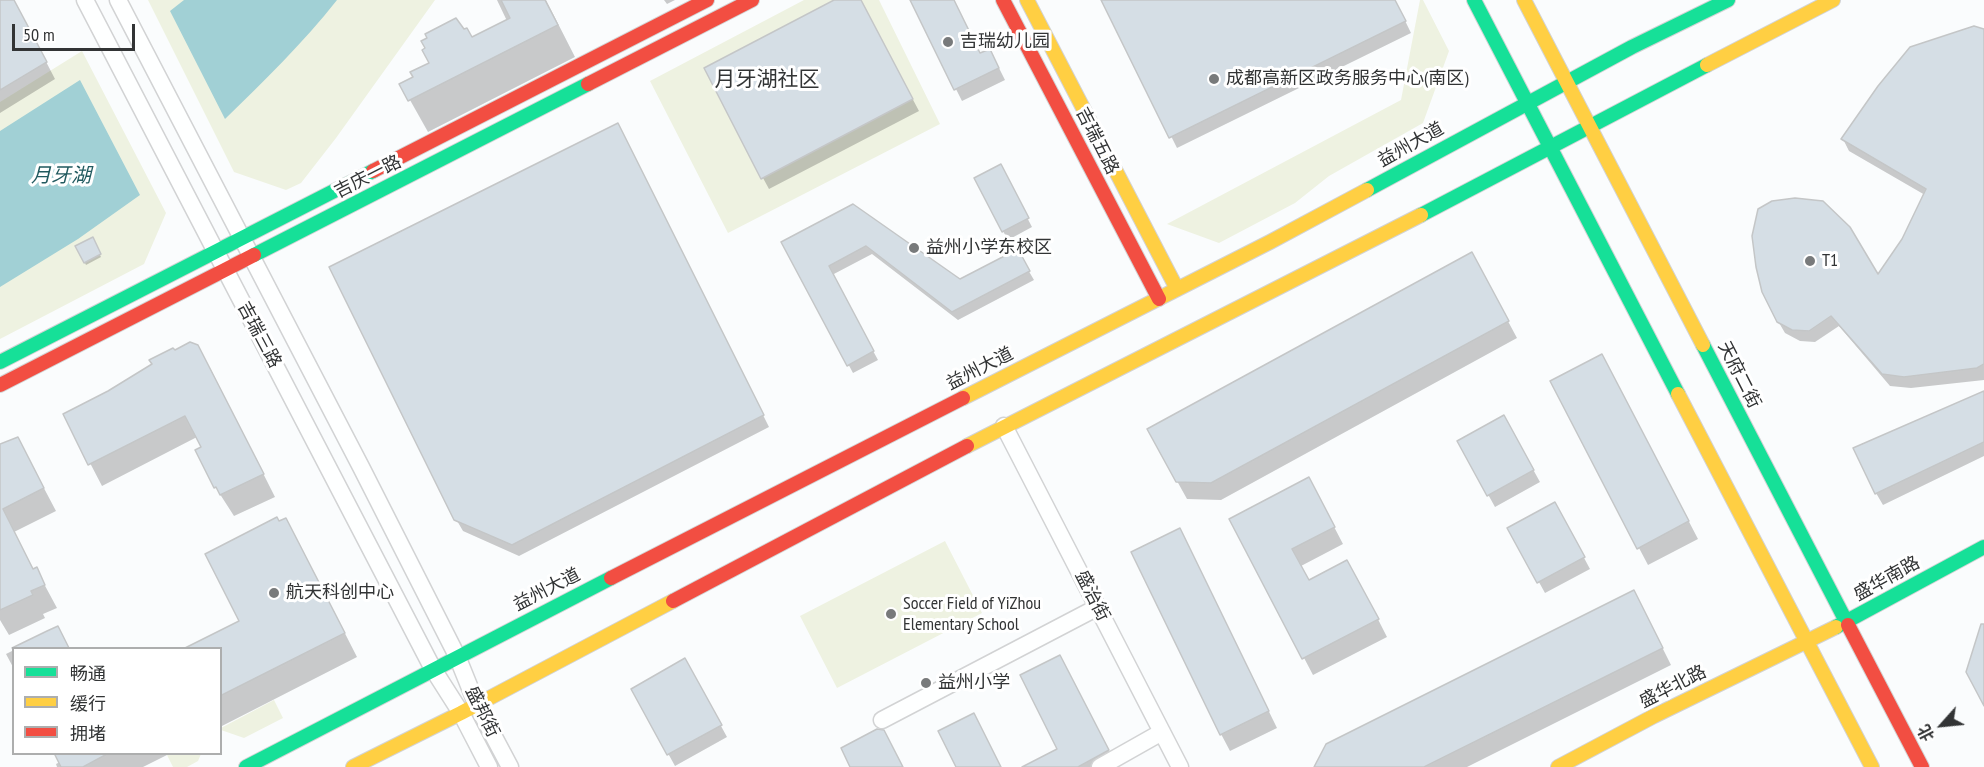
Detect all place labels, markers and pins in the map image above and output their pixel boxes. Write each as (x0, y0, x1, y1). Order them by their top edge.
place label: 吉瑞幼儿园 (960, 31, 1050, 53)
marker: 吉瑞幼儿园 (941, 35, 955, 49)
place label: 成都高新区政务服务中心(南区) (1226, 68, 1468, 90)
marker: 成都高新区政务服务中心(南区) (1207, 72, 1221, 86)
place label: 益州小学东校区 (926, 237, 1052, 259)
marker: 益州小学东校区 (907, 241, 921, 255)
place label: T1 (1822, 250, 1838, 272)
marker: T1 (1803, 254, 1817, 268)
place label: 航天科创中心 (286, 582, 394, 604)
marker: 航天科创中心 (267, 586, 281, 600)
place label: Soccer Field of YiZhou Elementary School (903, 593, 1041, 636)
marker: Soccer Field of YiZhou Elementary School (884, 607, 898, 621)
place label: 益州小学 (938, 672, 1010, 694)
marker: 益州小学 (919, 676, 933, 690)

